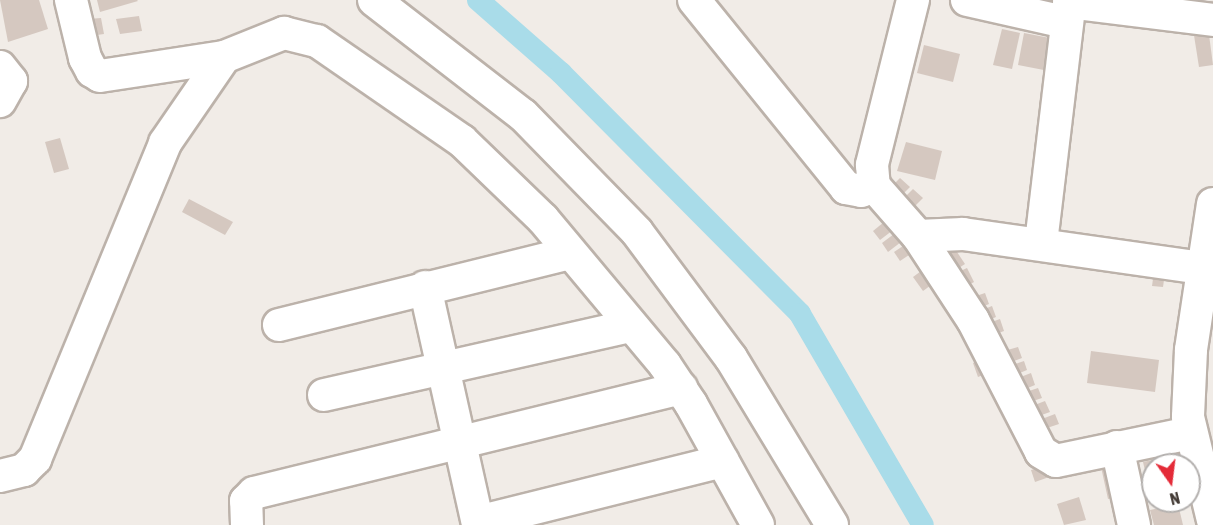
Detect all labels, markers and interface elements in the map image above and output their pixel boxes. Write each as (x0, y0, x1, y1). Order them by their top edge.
north arrow (1141, 453, 1201, 513)
text: N (1168, 489, 1182, 508)

